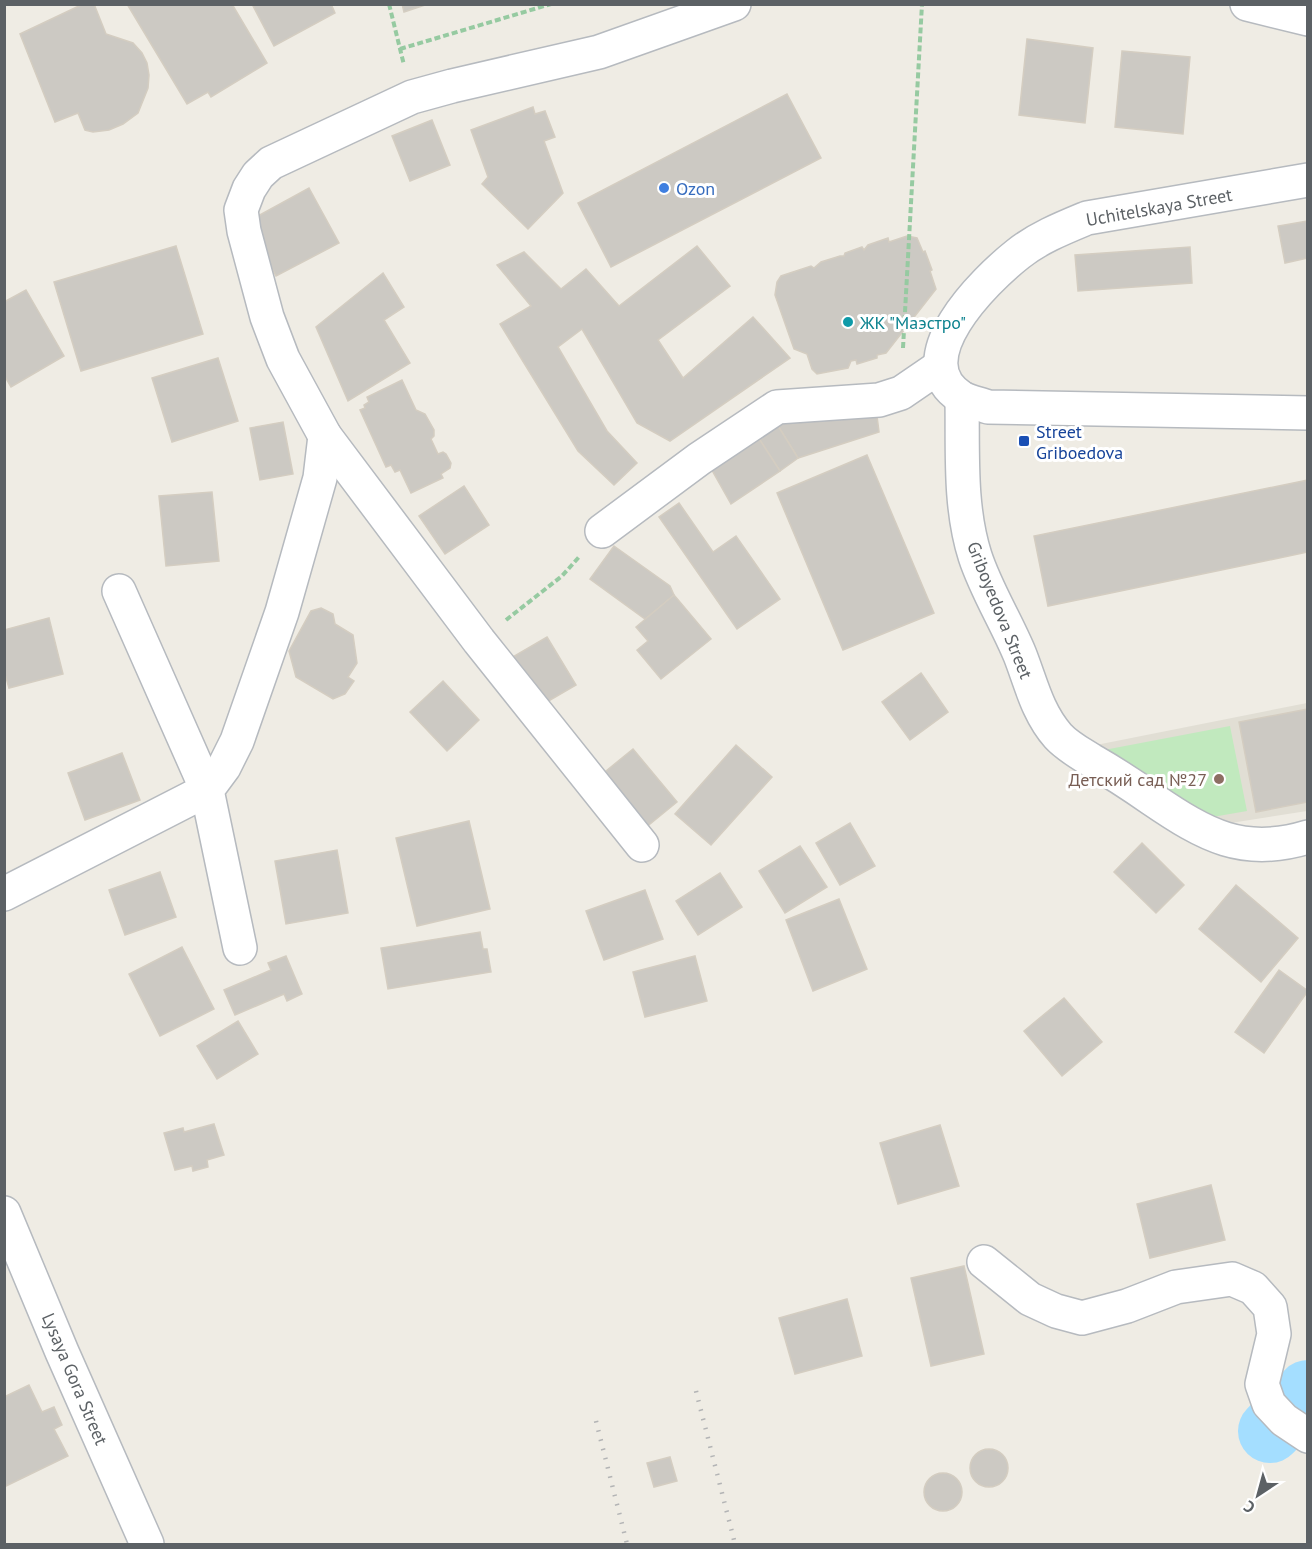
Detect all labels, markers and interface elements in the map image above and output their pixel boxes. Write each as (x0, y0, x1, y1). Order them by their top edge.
place label: Ozon (676, 177, 715, 200)
marker: Ozon (657, 181, 671, 195)
street label: Uchitelskaya Street (1084, 183, 1234, 231)
place label: ЖК "Маэстро" (859, 311, 966, 334)
marker: ЖК "Маэстро" (841, 315, 855, 329)
place label: Street Griboedova (1036, 420, 1123, 464)
marker: Street Griboedova (1017, 434, 1031, 448)
street label: Griboyedova Street (962, 538, 1038, 682)
place label: Детский сад №27 (1069, 768, 1207, 791)
marker: Детский сад №27 (1212, 772, 1226, 786)
street label: Lysaya Gora Street (37, 1310, 113, 1448)
north arrow (1228, 1465, 1288, 1525)
text: С (1240, 1496, 1259, 1518)

